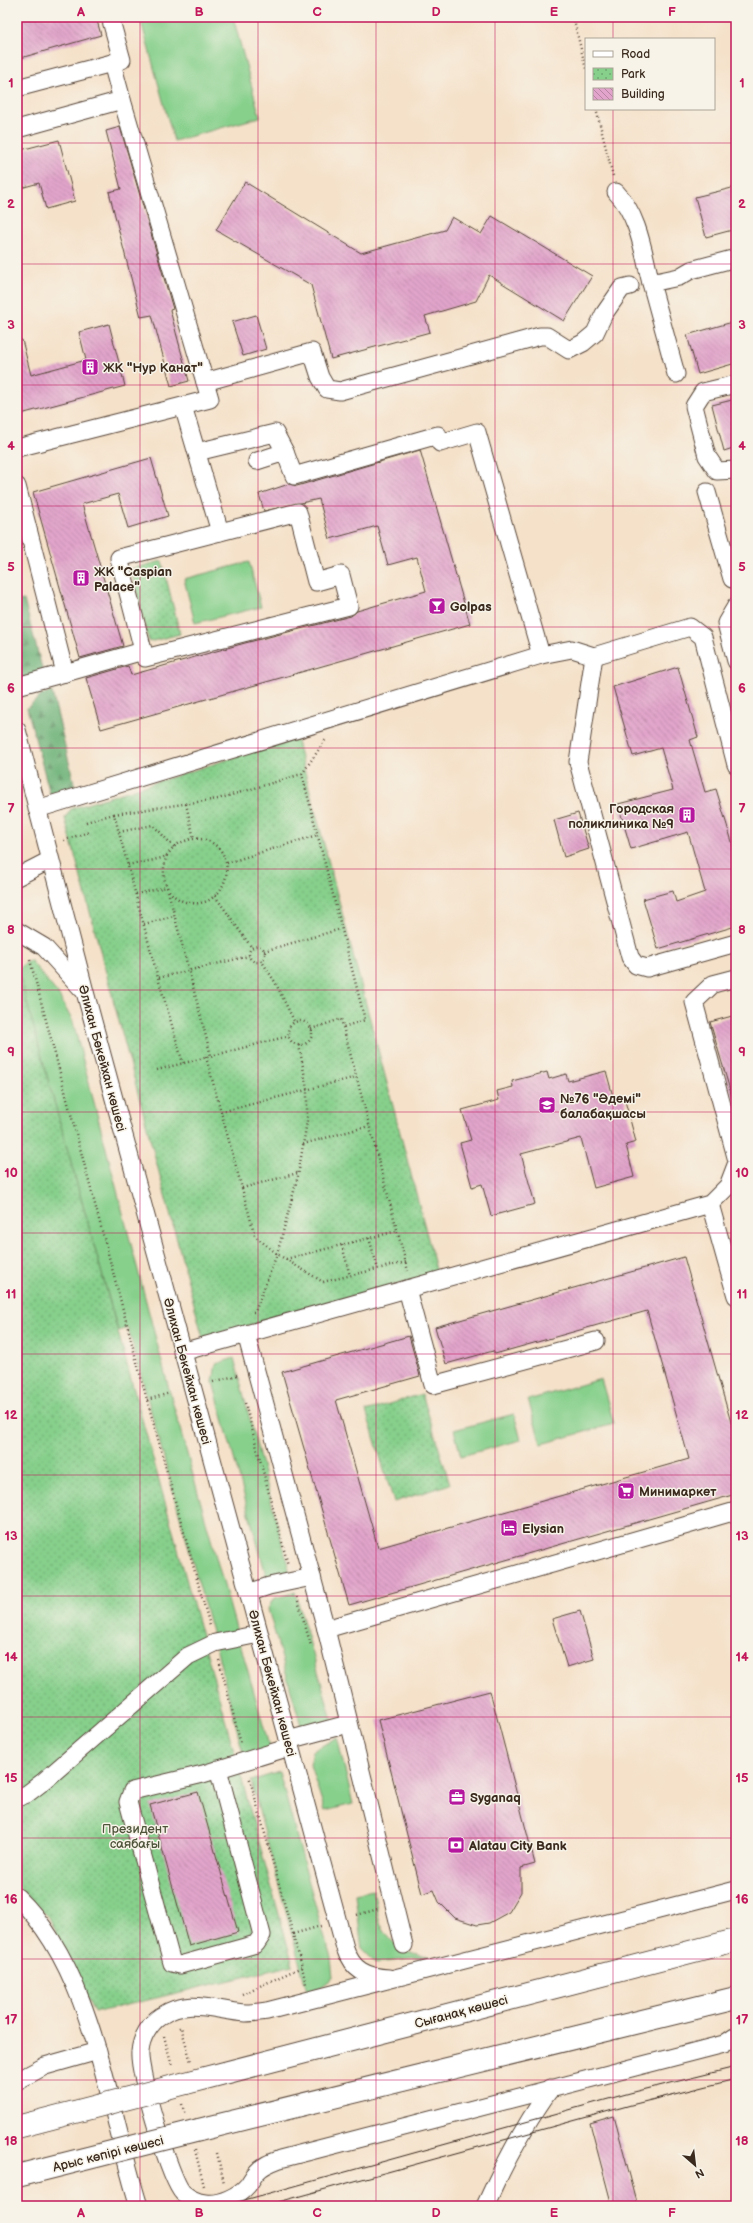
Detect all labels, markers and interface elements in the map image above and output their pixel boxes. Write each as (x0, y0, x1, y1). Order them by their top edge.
text: A (76, 4, 85, 20)
text: B (194, 4, 204, 20)
text: C (312, 4, 322, 20)
text: D (431, 4, 441, 20)
text: E (550, 4, 559, 20)
text: F (668, 4, 676, 20)
legend (585, 38, 715, 110)
text: Road (621, 47, 650, 62)
text: Park (621, 67, 645, 82)
text: 1 (8, 75, 14, 91)
text: 1 (739, 75, 745, 91)
text: Building (621, 87, 665, 102)
text: 2 (7, 196, 15, 212)
text: 2 (738, 196, 746, 212)
text: 3 (7, 317, 15, 333)
text: 3 (738, 317, 746, 333)
building icon: ЖК "Нур Канат" (80, 357, 100, 377)
place label: ЖК "Нур Канат" (103, 360, 203, 376)
text: 4 (7, 438, 15, 454)
text: 4 (738, 438, 746, 454)
text: 5 (7, 559, 15, 575)
text: 5 (738, 559, 746, 575)
place label: ЖК "Caspian Palace" (94, 564, 172, 595)
building icon: ЖК "Caspian Palace" (71, 568, 91, 588)
bar icon: Golpas (427, 596, 447, 616)
place label: Golpas (450, 599, 492, 615)
text: 6 (7, 680, 15, 696)
text: 6 (738, 680, 746, 696)
text: 7 (7, 801, 15, 817)
place label: Городская поликлиника №9 (568, 801, 674, 832)
text: 7 (738, 801, 746, 817)
building icon: Городская поликлиника №9 (677, 805, 697, 825)
text: 8 (7, 922, 15, 938)
text: 8 (738, 922, 746, 938)
street label: Әлихан Бөкейхан көшесі (75, 983, 129, 1133)
text: 9 (7, 1044, 15, 1060)
text: 9 (738, 1044, 746, 1060)
place label: №76 "Әдемі" балабақшасы (560, 1091, 646, 1122)
school or university icon: №76 "Әдемі" балабақшасы (537, 1095, 557, 1115)
text: 10 (4, 1165, 18, 1181)
text: 10 (735, 1165, 749, 1181)
text: 11 (6, 1286, 16, 1302)
text: 11 (737, 1286, 747, 1302)
street label: Әлихан Бөкейхан көшесі (160, 1296, 214, 1446)
text: 12 (4, 1407, 18, 1423)
text: 12 (735, 1407, 749, 1423)
supermarket icon: Минимаркет (616, 1481, 636, 1501)
place label: Минимаркет (639, 1484, 717, 1500)
hotel icon: Elysian (499, 1518, 519, 1538)
place label: Elysian (522, 1521, 564, 1537)
text: 13 (4, 1528, 18, 1544)
text: 13 (735, 1528, 749, 1544)
street label: Әлихан Бөкейхан көшесі (245, 1608, 299, 1758)
text: 14 (4, 1649, 18, 1665)
text: 14 (735, 1649, 749, 1665)
text: 15 (5, 1770, 18, 1786)
text: 15 (736, 1770, 749, 1786)
office icon: Syganaq (447, 1787, 467, 1807)
place label: Syganaq (470, 1790, 521, 1806)
park label: Президент саябағы (102, 1821, 168, 1852)
bank icon: Alatau City Bank (446, 1835, 466, 1855)
place label: Alatau City Bank (468, 1838, 567, 1854)
text: 16 (4, 1891, 18, 1907)
text: 16 (735, 1891, 749, 1907)
street label: Сығанақ көшесі (413, 1992, 510, 2032)
text: 17 (5, 2012, 17, 2028)
text: 17 (736, 2012, 748, 2028)
street label: Арыс көпірі көшесі (50, 2132, 165, 2176)
text: 18 (4, 2133, 18, 2149)
text: 18 (735, 2133, 749, 2149)
north arrow (675, 2145, 715, 2185)
text: N (693, 2166, 706, 2181)
text: A (76, 2205, 85, 2221)
text: B (194, 2205, 204, 2221)
text: C (312, 2205, 322, 2221)
text: D (431, 2205, 441, 2221)
text: E (550, 2205, 559, 2221)
text: F (668, 2205, 676, 2221)

